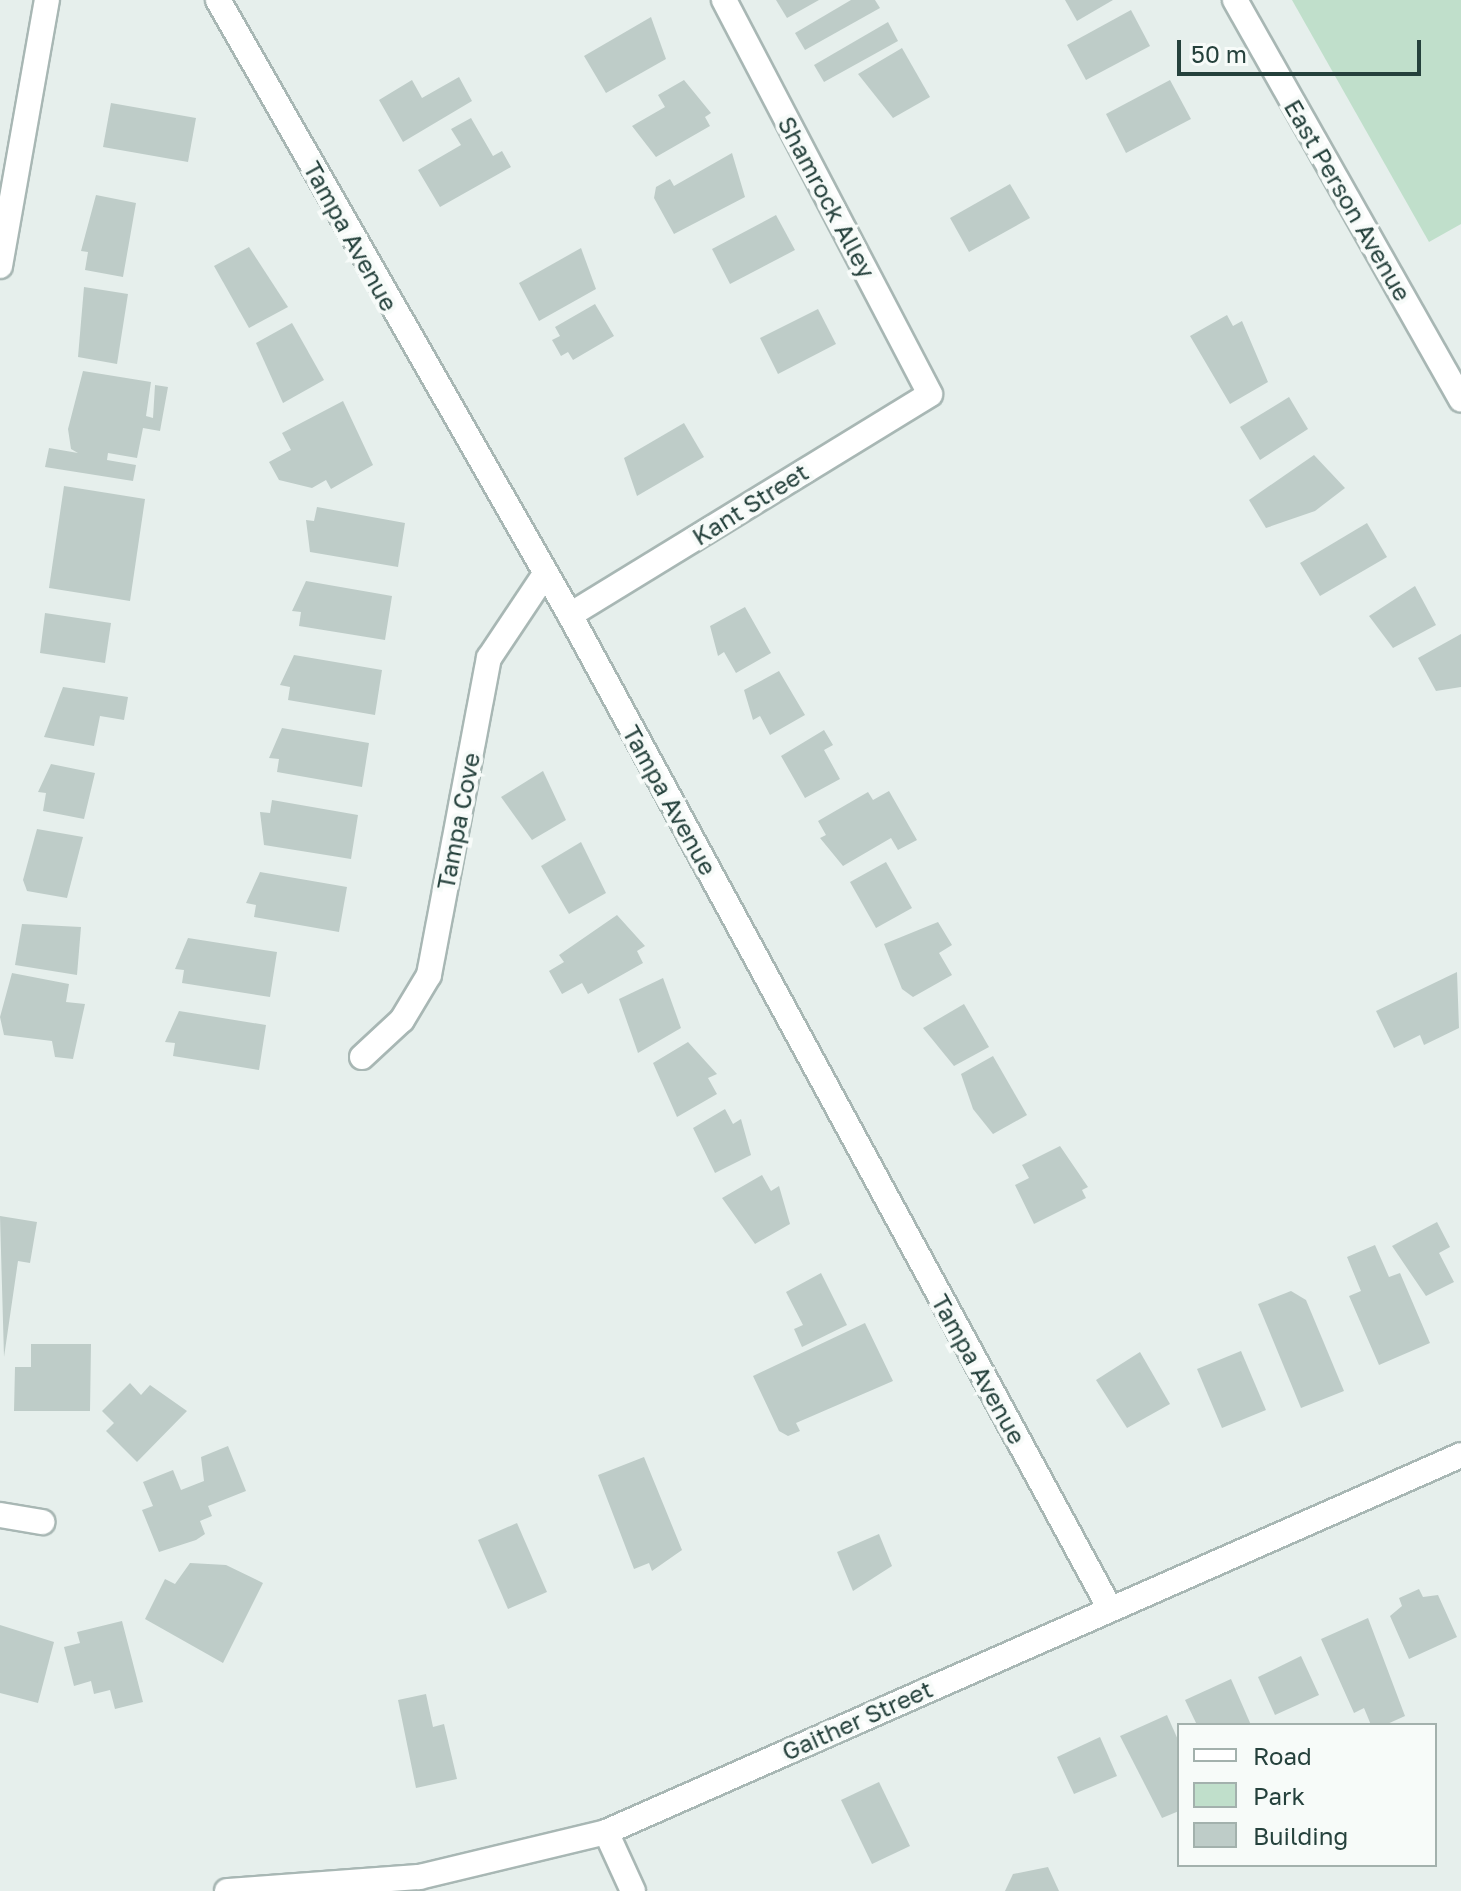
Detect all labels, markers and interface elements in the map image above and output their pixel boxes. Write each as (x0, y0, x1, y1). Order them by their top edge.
scale bar (1181, 24, 1425, 74)
text: 50 m (1191, 39, 1247, 68)
street label: East Person Avenue (1279, 94, 1417, 306)
street label: Shamrock Alley (772, 111, 882, 283)
street label: Tampa Avenue (298, 156, 404, 316)
street label: Kant Street (687, 457, 813, 551)
street label: Tampa Avenue (617, 720, 723, 880)
street label: Tampa Cove (431, 750, 485, 892)
street label: Tampa Avenue (926, 1289, 1032, 1449)
street label: Gaither Street (777, 1674, 937, 1766)
legend (1177, 1723, 1437, 1867)
text: Road (1253, 1741, 1312, 1770)
text: Park (1253, 1781, 1305, 1810)
text: Building (1253, 1821, 1348, 1850)

